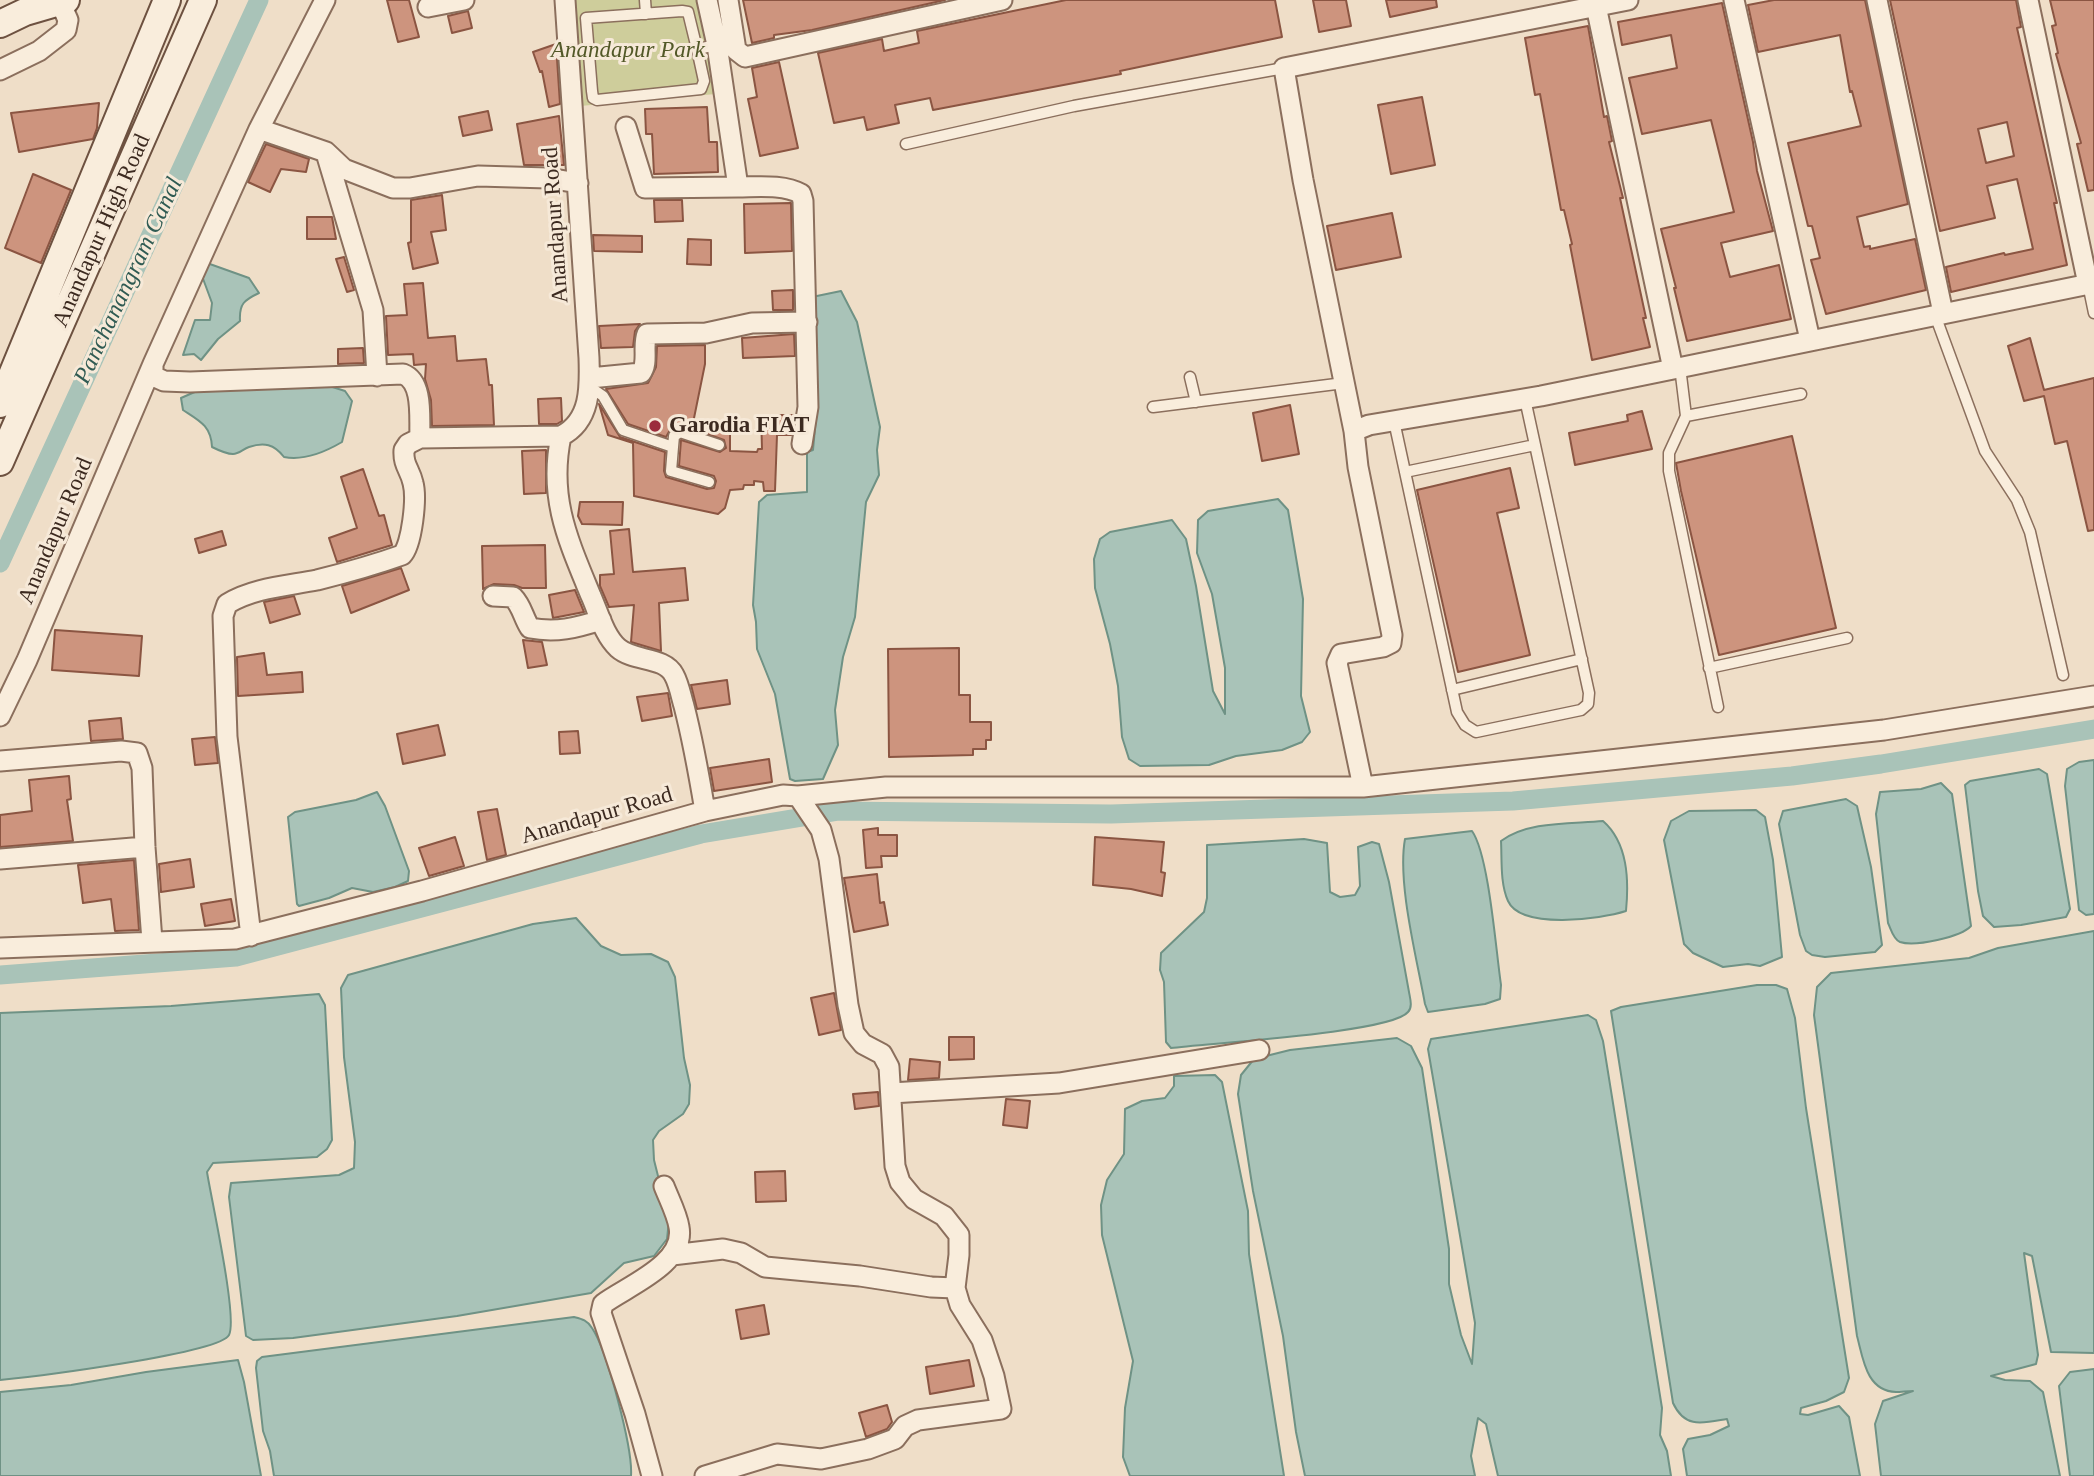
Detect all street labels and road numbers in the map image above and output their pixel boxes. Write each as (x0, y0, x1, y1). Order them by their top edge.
street label: Anandapur High Road (47, 130, 157, 332)
street label: Anandapur Road (537, 146, 575, 304)
street label: Anandapur Road (13, 454, 99, 608)
street label: Anandapur Road (518, 781, 676, 851)

